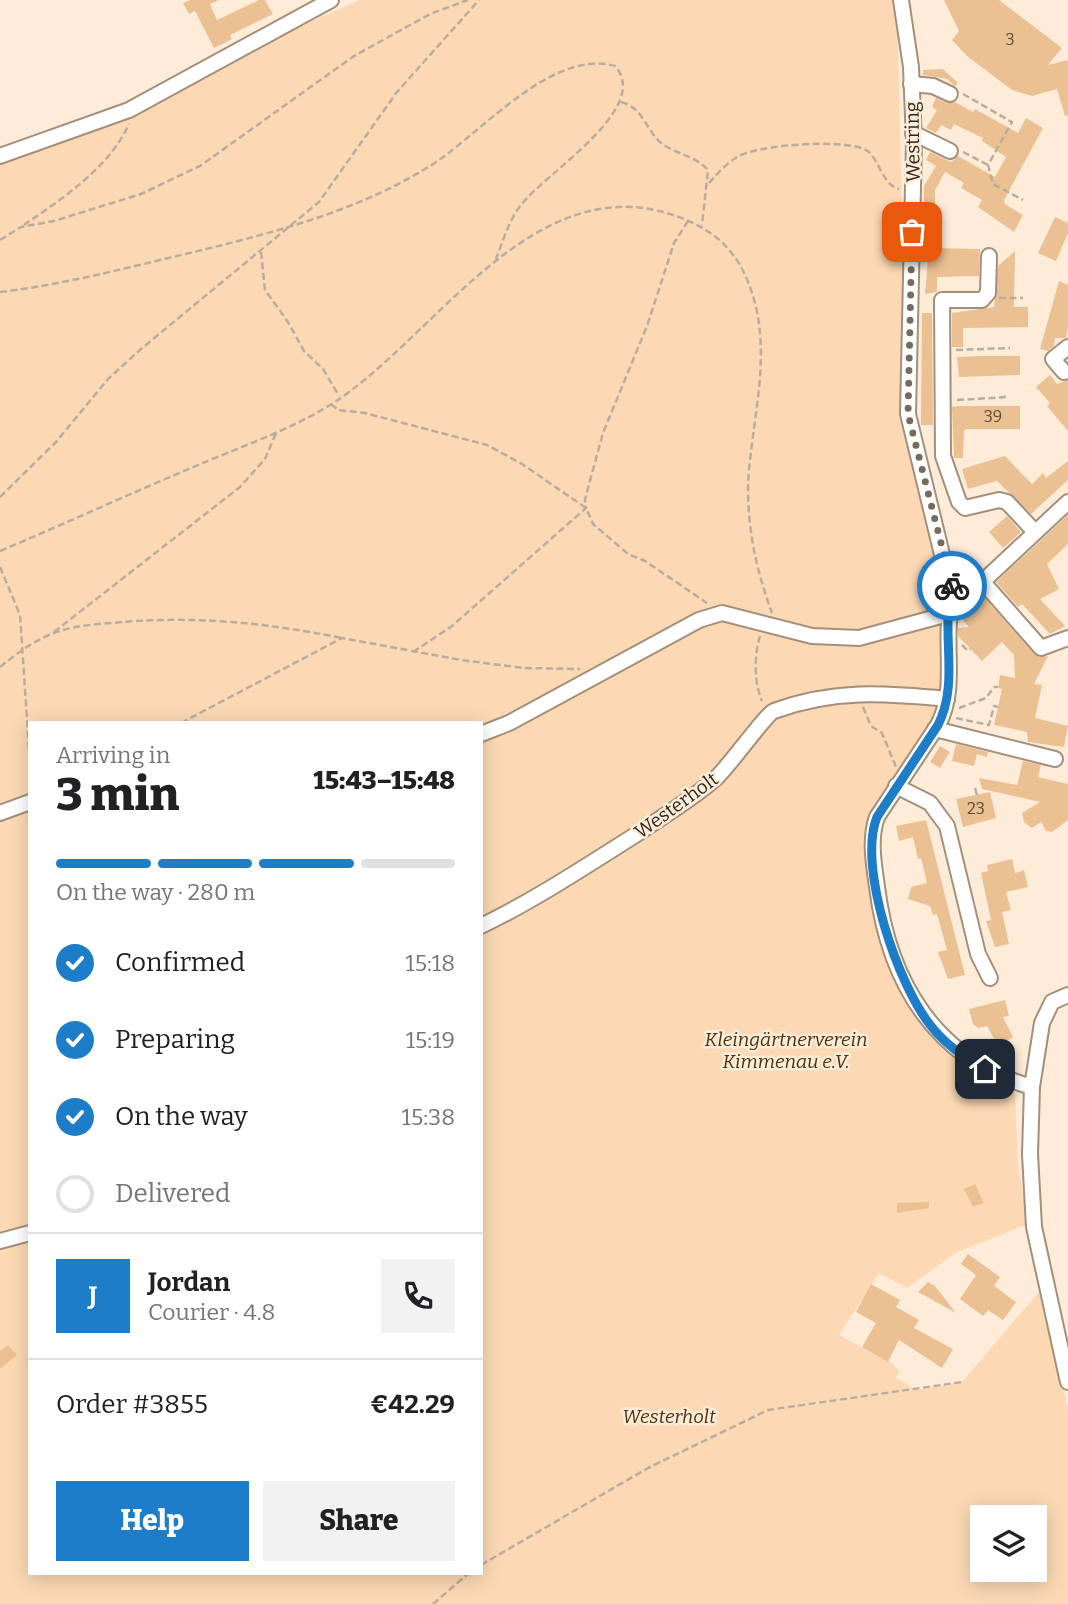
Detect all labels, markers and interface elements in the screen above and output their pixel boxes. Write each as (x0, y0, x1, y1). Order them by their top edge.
house number: 3 (1005, 30, 1015, 49)
street label: Westring (900, 101, 925, 183)
pin (882, 202, 942, 262)
icon: bag (893, 213, 931, 251)
house number: 39 (984, 407, 1002, 426)
courier (917, 551, 987, 621)
icon: bike (933, 567, 971, 605)
text: Arriving in (56, 741, 170, 769)
text: 15:43–15:48 (313, 765, 455, 796)
text: 3 min (56, 767, 179, 822)
street label: Westerholt (630, 767, 723, 843)
house number: 23 (967, 799, 985, 818)
text: On the way · 280 m (56, 878, 255, 906)
icon: check (56, 944, 94, 982)
text: Confirmed (115, 947, 245, 978)
text: 15:18 (405, 949, 455, 977)
icon: check (56, 1021, 94, 1059)
text: Preparing (115, 1024, 235, 1055)
text: 15:19 (406, 1026, 455, 1054)
park label: Kleingärtnerverein Kimmenau e.V. (705, 1028, 867, 1073)
pin (955, 1039, 1015, 1099)
icon: home (966, 1050, 1004, 1088)
icon: check (56, 1098, 94, 1136)
text: On the way (115, 1101, 248, 1132)
text: 15:38 (402, 1103, 455, 1131)
text: Delivered (115, 1178, 230, 1209)
button: phone (381, 1259, 455, 1333)
text: Jordan (148, 1267, 230, 1298)
text: J (89, 1281, 97, 1312)
text: Courier · 4.8 (148, 1298, 275, 1326)
text: Order #3855 (56, 1389, 208, 1420)
text: €42.29 (370, 1389, 455, 1420)
park label: Westerholt (622, 1405, 716, 1428)
button: Help (56, 1481, 249, 1561)
button: Share (263, 1481, 455, 1561)
map controls (970, 1505, 1047, 1582)
button: layers (970, 1505, 1047, 1582)

